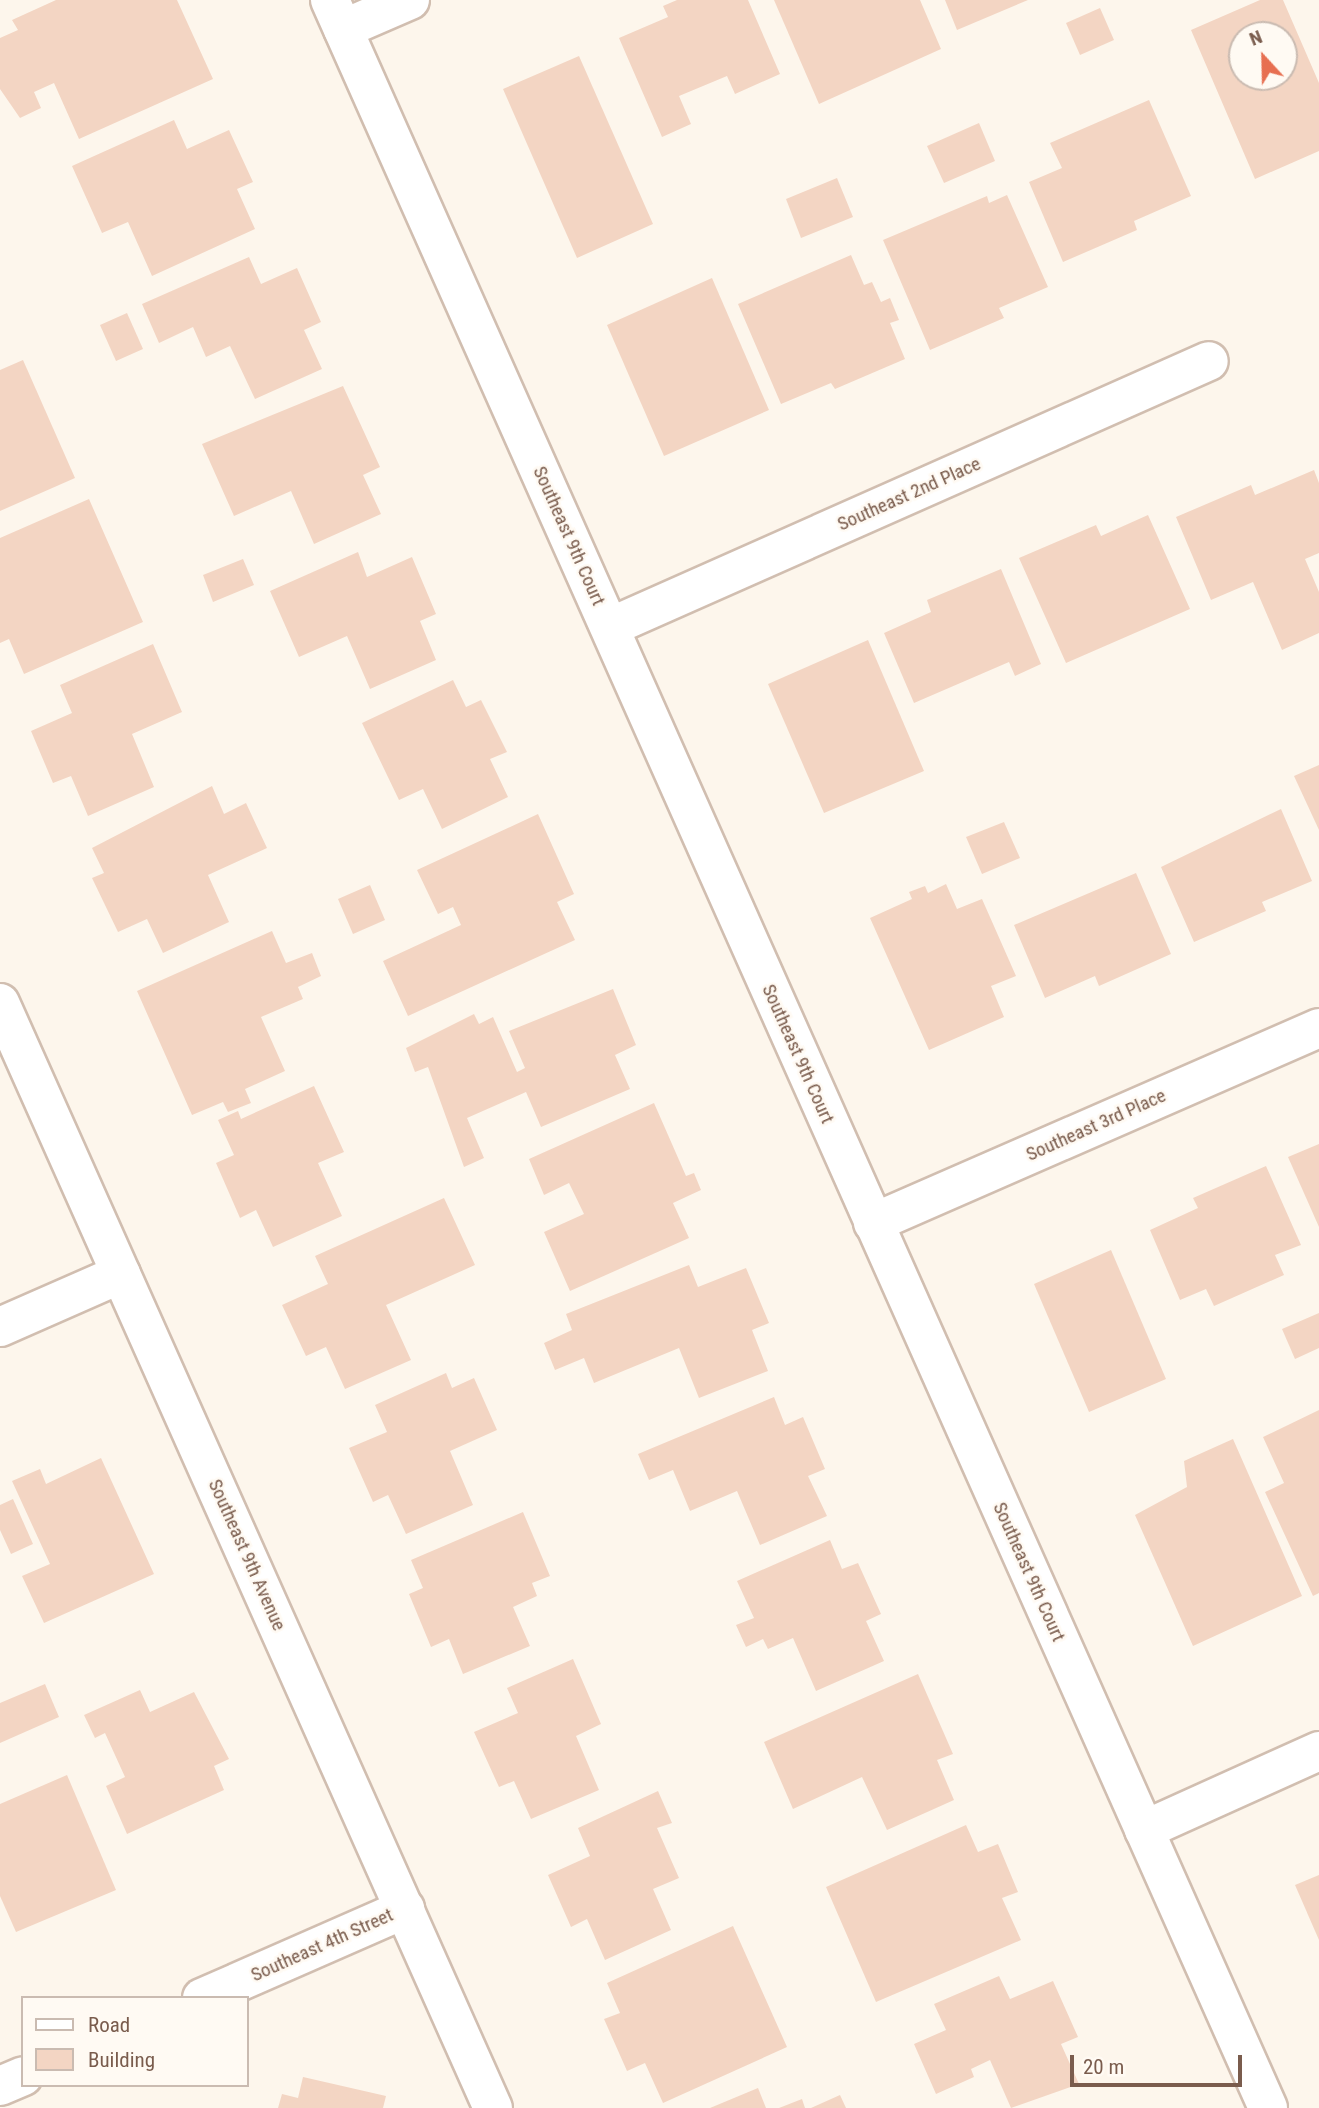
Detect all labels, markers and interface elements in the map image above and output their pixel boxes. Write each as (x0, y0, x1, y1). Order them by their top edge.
north arrow (1228, 21, 1298, 91)
text: N (1246, 25, 1265, 51)
street label: Southeast 2nd Place (834, 452, 984, 536)
street label: Southeast 9th Court (528, 463, 610, 609)
street label: Southeast 9th Court (757, 981, 839, 1127)
street label: Southeast 3rd Place (1023, 1084, 1169, 1166)
street label: Southeast 9th Avenue (203, 1476, 291, 1634)
street label: Southeast 9th Court (988, 1499, 1070, 1645)
street label: Southeast 4th Street (247, 1903, 397, 1987)
legend (21, 1996, 248, 2087)
text: Road (88, 2013, 130, 2037)
scale bar (1074, 2042, 1246, 2086)
text: Building (88, 2048, 155, 2072)
text: 20 m (1083, 2055, 1124, 2079)

